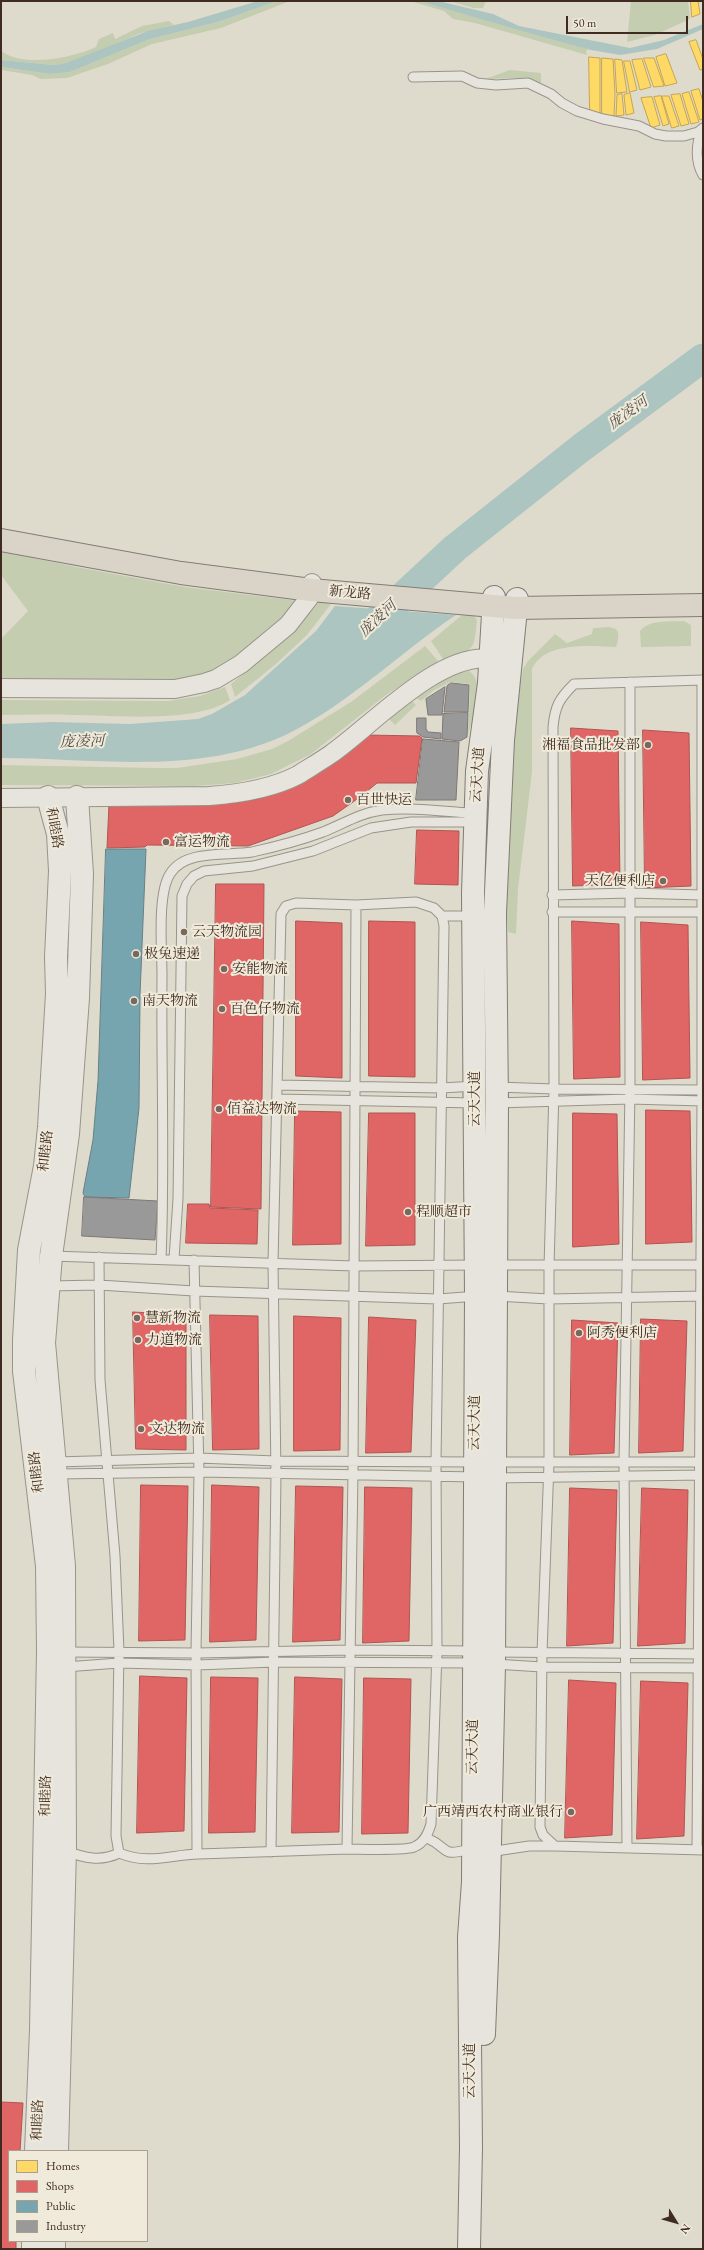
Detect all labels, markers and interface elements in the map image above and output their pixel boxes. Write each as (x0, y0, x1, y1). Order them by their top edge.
scale bar (568, 8, 690, 34)
text: 50 m (573, 15, 596, 31)
water label: 庞凌河 (605, 392, 651, 434)
street label: 新龙路 (328, 583, 372, 603)
water label: 庞凌河 (355, 597, 401, 641)
water label: 庞凌河 (59, 732, 105, 752)
place label: 湘福食品批发部 (542, 737, 640, 753)
marker: 湘福食品批发部 (643, 740, 653, 750)
street label: 云天大道 (468, 746, 488, 804)
place label: 百世快运 (356, 792, 412, 808)
marker: 百世快运 (343, 795, 353, 805)
street label: 和睦路 (42, 806, 66, 850)
place label: 富运物流 (174, 834, 230, 850)
marker: 富运物流 (161, 837, 171, 847)
place label: 天亿便利店 (585, 873, 655, 889)
marker: 天亿便利店 (658, 876, 668, 886)
place label: 云天物流园 (192, 924, 262, 940)
marker: 云天物流园 (179, 927, 189, 937)
place label: 极兔速递 (144, 946, 200, 962)
marker: 极兔速递 (131, 949, 141, 959)
place label: 安能物流 (232, 961, 288, 977)
marker: 安能物流 (219, 964, 229, 974)
place label: 南天物流 (142, 993, 198, 1009)
marker: 南天物流 (129, 996, 139, 1006)
place label: 百色仔物流 (230, 1001, 300, 1017)
marker: 百色仔物流 (217, 1004, 227, 1014)
street label: 云天大道 (467, 1071, 483, 1127)
place label: 佰益达物流 (227, 1101, 297, 1117)
marker: 佰益达物流 (214, 1104, 224, 1114)
street label: 和睦路 (35, 1129, 57, 1173)
place label: 程顺超市 (416, 1204, 472, 1220)
marker: 程顺超市 (403, 1207, 413, 1217)
place label: 慧新物流 (145, 1310, 201, 1326)
marker: 慧新物流 (132, 1313, 142, 1323)
place label: 阿秀便利店 (587, 1325, 657, 1341)
marker: 阿秀便利店 (574, 1328, 584, 1338)
place label: 力道物流 (146, 1332, 202, 1348)
marker: 力道物流 (133, 1335, 143, 1345)
street label: 云天大道 (466, 1395, 484, 1451)
place label: 文达物流 (149, 1421, 205, 1437)
marker: 文达物流 (136, 1424, 146, 1434)
street label: 和睦路 (26, 1450, 48, 1494)
street label: 云天大道 (464, 1719, 482, 1775)
street label: 和睦路 (37, 1775, 55, 1817)
place label: 广西靖西农村商业银行 (423, 1804, 563, 1820)
marker: 广西靖西农村商业银行 (566, 1807, 576, 1817)
street label: 云天大道 (462, 2043, 478, 2099)
street label: 和睦路 (29, 2099, 47, 2141)
legend (8, 2150, 148, 2242)
text: Homes (46, 2158, 80, 2174)
text: Shops (46, 2178, 74, 2194)
text: Public (46, 2198, 76, 2214)
north arrow (656, 2202, 696, 2242)
text: Industry (46, 2218, 86, 2234)
text: N (677, 2221, 694, 2237)

